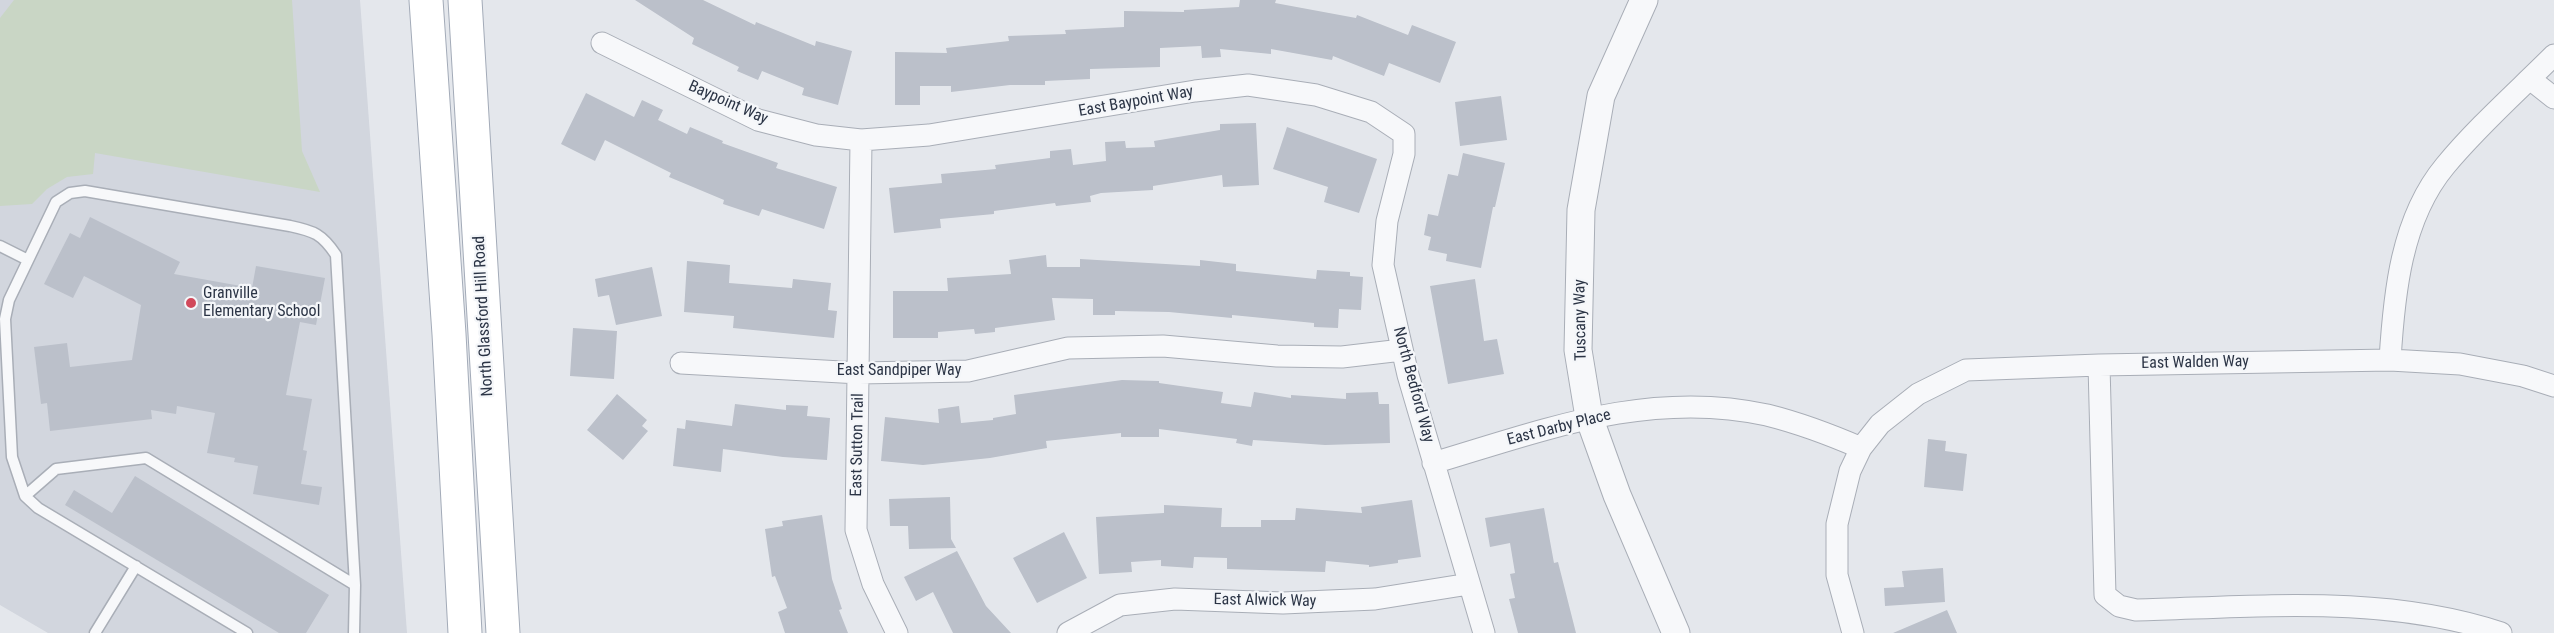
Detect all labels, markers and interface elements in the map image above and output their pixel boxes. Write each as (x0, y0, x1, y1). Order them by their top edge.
street label: Baypoint Way (685, 77, 771, 129)
street label: East Baypoint Way (1077, 82, 1195, 122)
street label: North Glassford Hill Road (470, 235, 498, 397)
street label: Tuscany Way (1571, 279, 1591, 361)
place label: Granville Elementary School (203, 284, 320, 322)
marker: Granville Elementary School (184, 296, 198, 310)
street label: North Bedford Way (1388, 325, 1438, 445)
street label: East Walden Way (2141, 352, 2249, 374)
street label: East Sandpiper Way (837, 361, 961, 381)
street label: East Sutton Trail (847, 393, 869, 497)
street label: East Darby Place (1505, 406, 1613, 450)
street label: East Alwick Way (1213, 591, 1317, 611)

